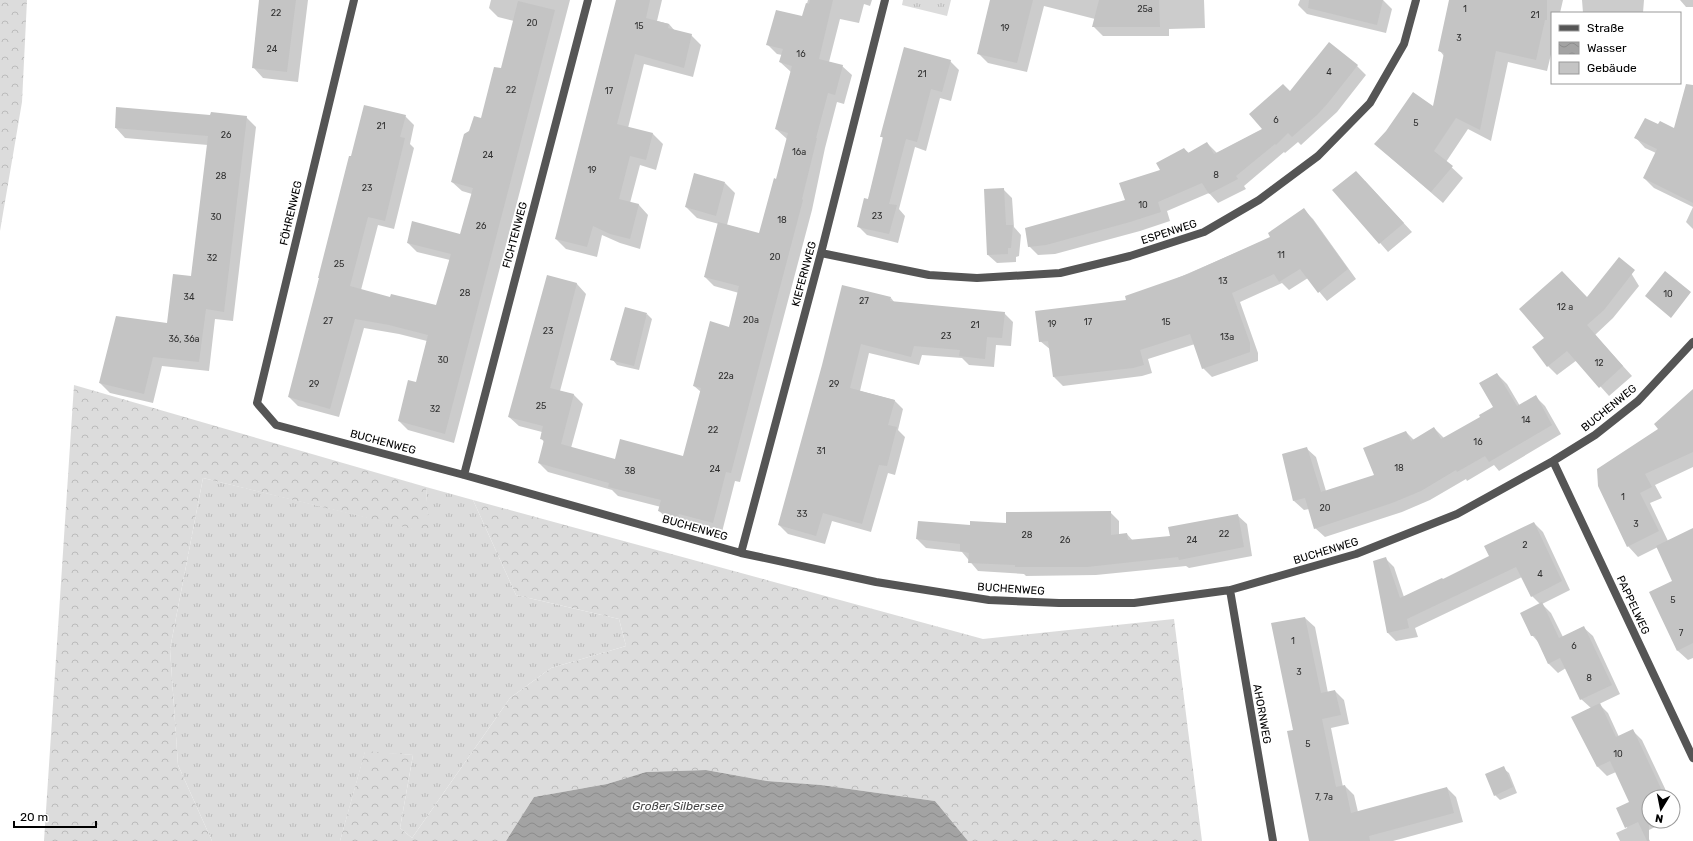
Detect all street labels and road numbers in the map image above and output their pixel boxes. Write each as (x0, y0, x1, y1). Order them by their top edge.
street label: FÖHRENWEG (277, 179, 305, 247)
street label: FICHTENWEG (500, 200, 530, 270)
street label: ESPENWEG (1140, 217, 1198, 247)
street label: KIEFERNWEG (789, 240, 819, 308)
street label: BUCHENWEG (1579, 382, 1639, 434)
street label: BUCHENWEG (349, 427, 417, 457)
street label: BUCHENWEG (661, 512, 729, 544)
street label: BUCHENWEG (1292, 535, 1360, 567)
street label: PAPPELWEG (1614, 574, 1652, 636)
street label: BUCHENWEG (977, 580, 1045, 598)
street label: AHORNWEG (1250, 683, 1274, 745)

